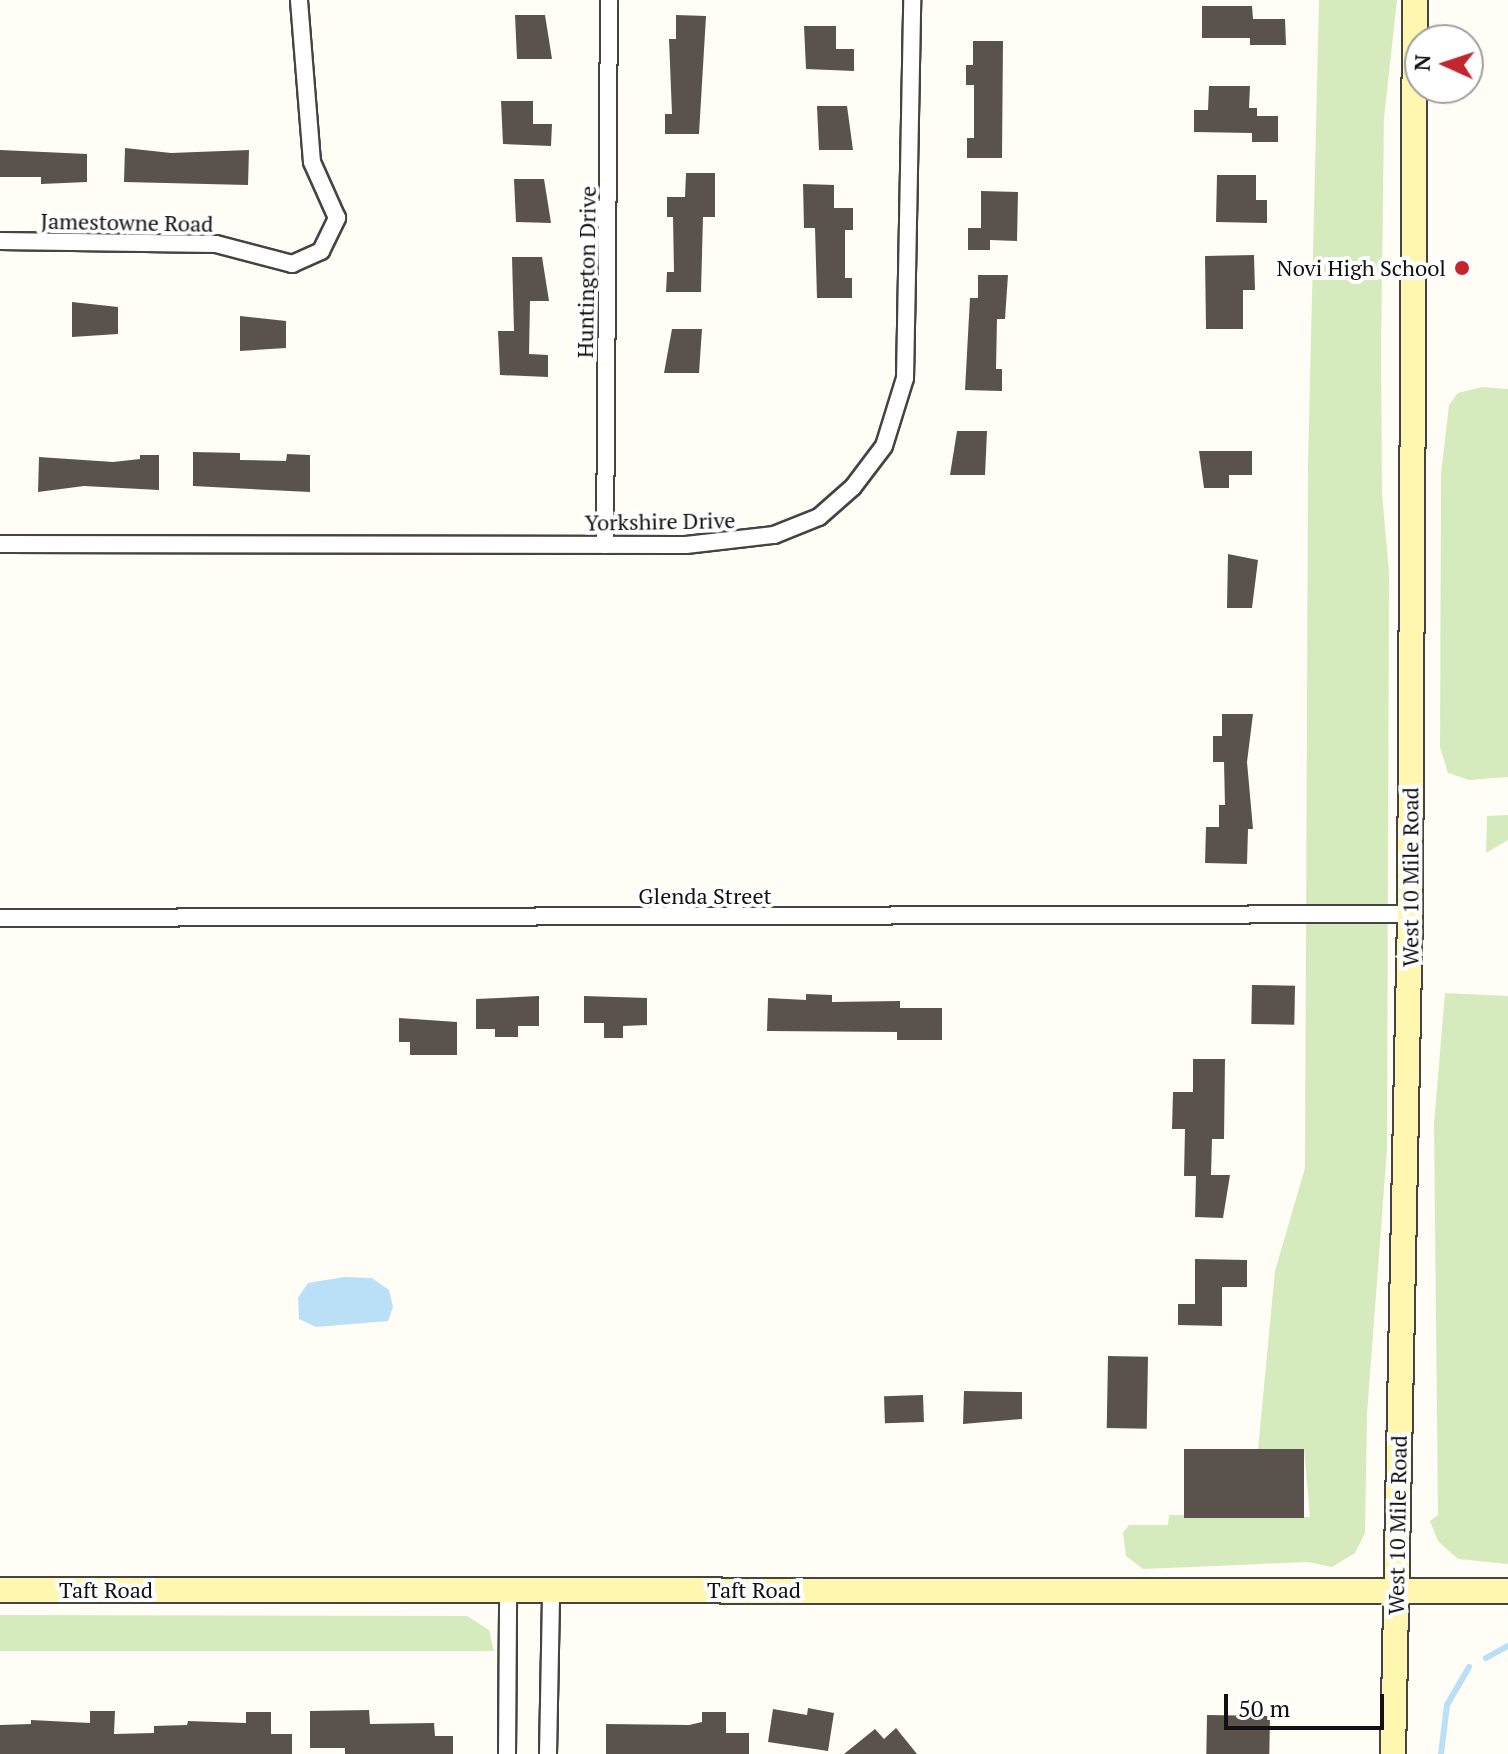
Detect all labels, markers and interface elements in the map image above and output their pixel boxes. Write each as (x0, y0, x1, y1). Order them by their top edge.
north arrow (1404, 24, 1484, 104)
text: N (1407, 54, 1436, 72)
street label: Huntington Drive (571, 186, 601, 358)
street label: Jamestowne Road (40, 207, 214, 237)
place label: Novi High School (1277, 255, 1446, 281)
marker: Novi High School (1453, 259, 1471, 277)
street label: Yorkshire Drive (585, 506, 735, 536)
street label: West 10 Mile Road (1397, 787, 1423, 967)
street label: Glenda Street (638, 883, 772, 909)
street label: West 10 Mile Road (1382, 1435, 1412, 1615)
street label: Taft Road (59, 1577, 153, 1603)
street label: Taft Road (707, 1577, 801, 1603)
scale bar (1228, 1678, 1388, 1728)
text: 50 m (1238, 1692, 1290, 1724)

